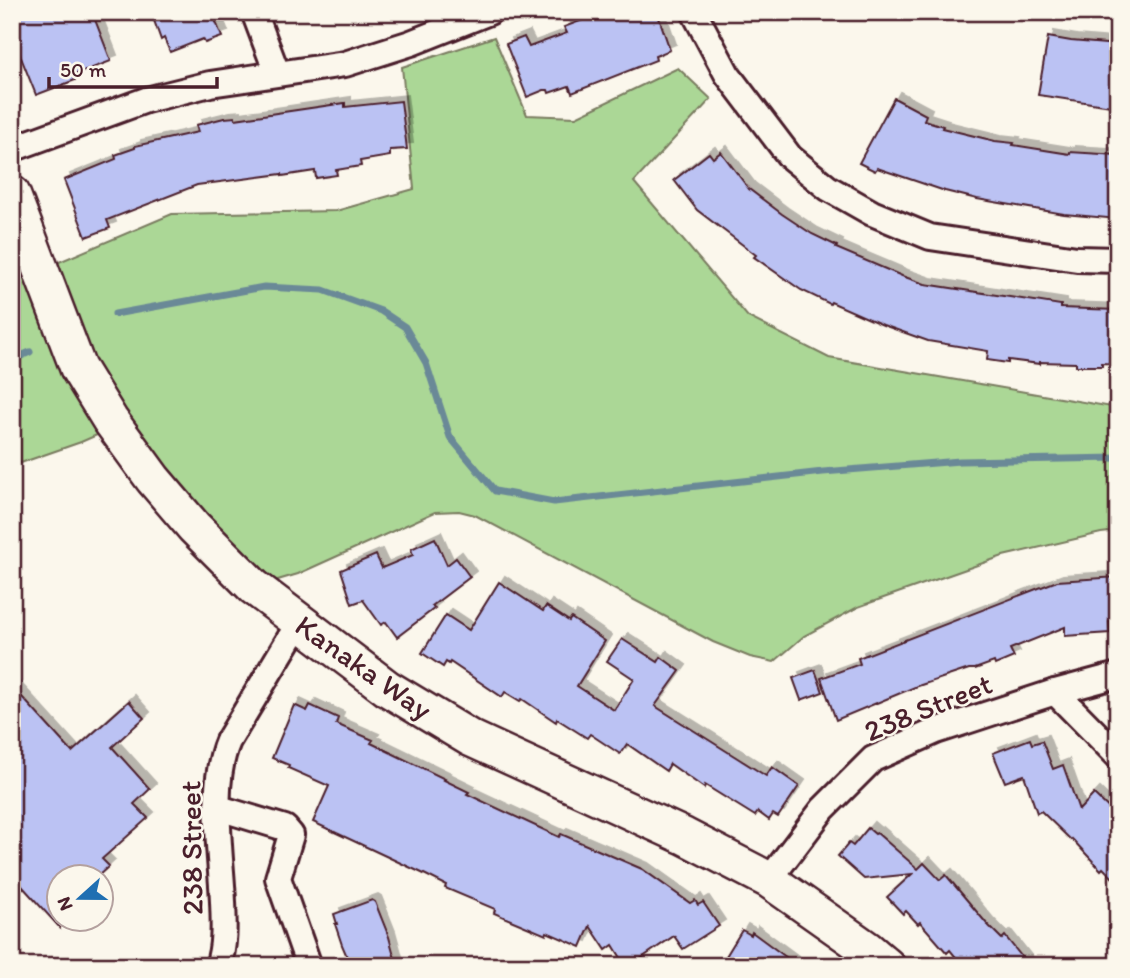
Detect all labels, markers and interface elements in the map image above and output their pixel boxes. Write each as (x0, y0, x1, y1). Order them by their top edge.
scale bar (49, 46, 217, 90)
text: 50 m (60, 57, 107, 82)
street label: Kanaka Way (288, 606, 440, 728)
street label: 238 Street (859, 665, 997, 749)
street label: 238 Street (171, 780, 211, 916)
north arrow (46, 862, 116, 932)
text: N (52, 894, 78, 914)

